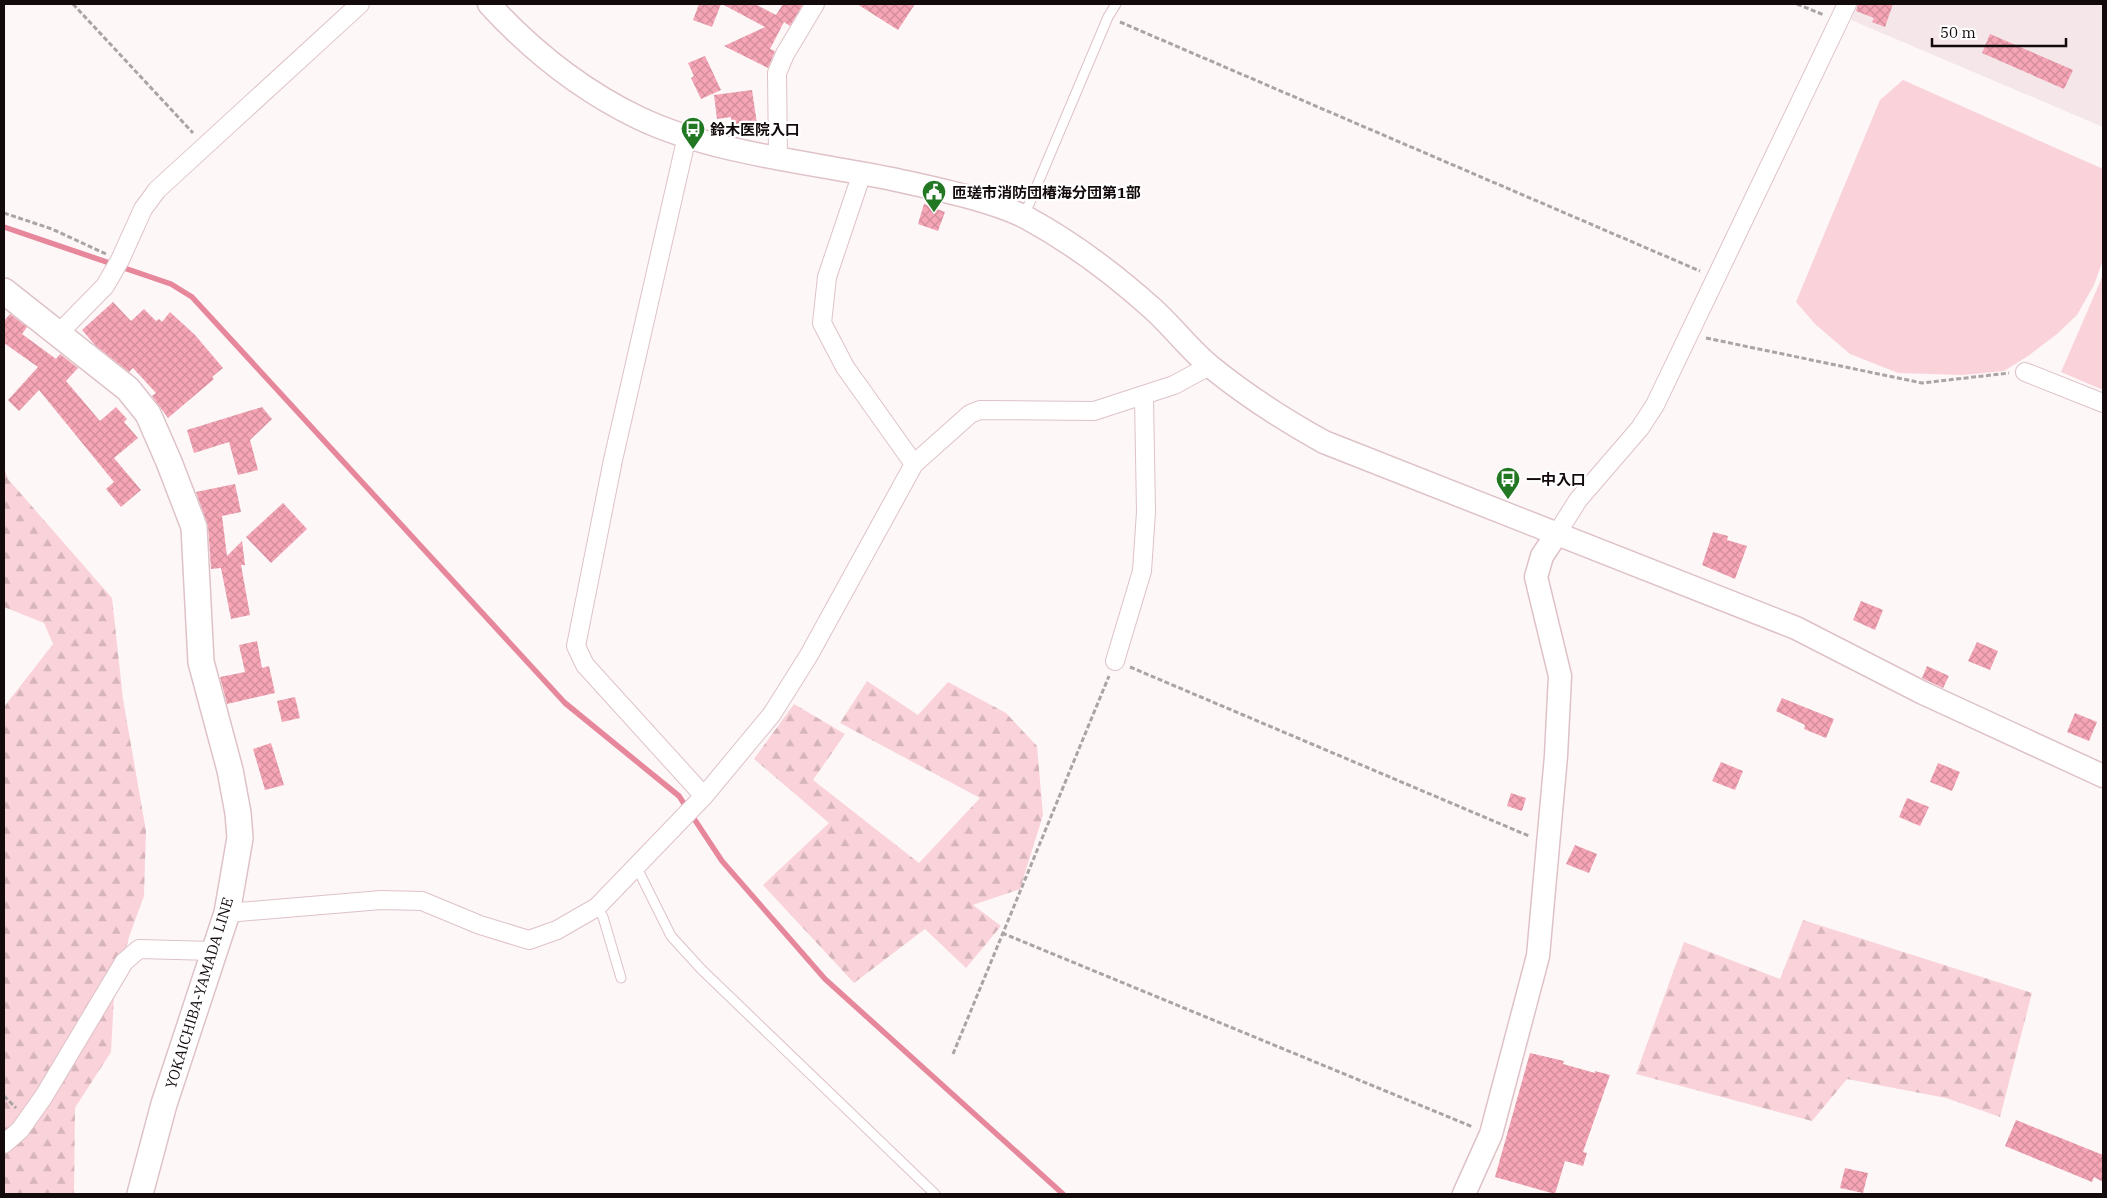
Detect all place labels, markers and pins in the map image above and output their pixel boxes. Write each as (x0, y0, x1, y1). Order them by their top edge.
bus stop icon: 鈴木医院入口 (680, 116, 706, 150)
place label: 鈴木医院入口 (710, 120, 800, 139)
public building icon: 匝瑳市消防団椿海分団第1部 (921, 179, 947, 213)
place label: 匝瑳市消防団椿海分団第1部 (952, 183, 1141, 202)
bus stop icon: 一中入口 (1495, 466, 1521, 500)
place label: 一中入口 (1526, 470, 1586, 489)

